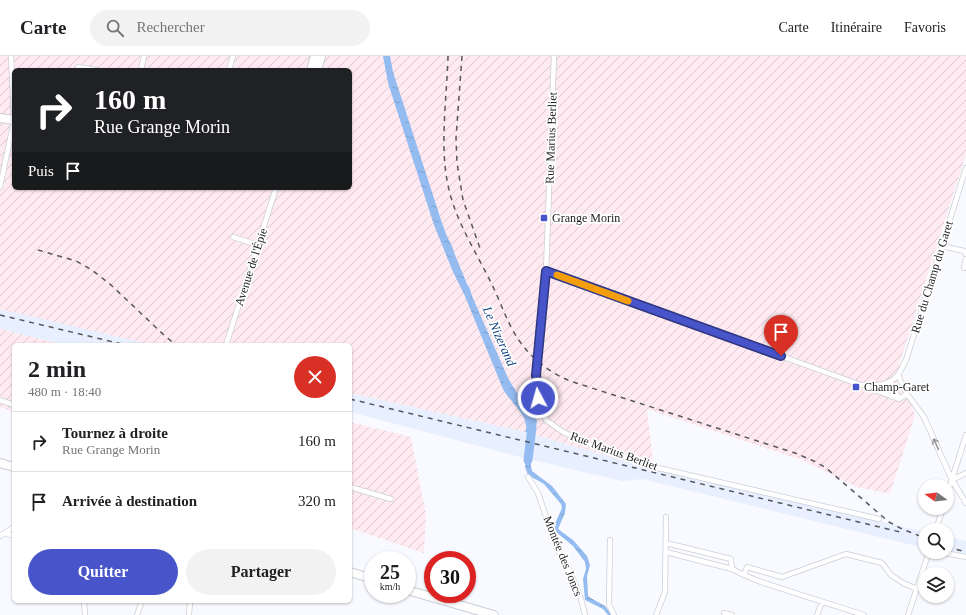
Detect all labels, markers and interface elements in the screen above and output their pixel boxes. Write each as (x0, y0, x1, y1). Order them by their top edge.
search box (90, 10, 370, 46)
text: Carte (20, 17, 66, 38)
icon: search (104, 17, 126, 39)
text: Rechercher (136, 19, 205, 35)
text: Carte (778, 20, 809, 35)
text: Itinéraire (831, 20, 882, 35)
text: Favoris (904, 20, 946, 35)
icon: right (28, 84, 80, 136)
text: 160 m (94, 84, 166, 115)
street label: Rue Marius Berliet (542, 91, 560, 184)
text: Rue Grange Morin (94, 117, 230, 137)
icon: arrive (62, 160, 84, 182)
text: Puis (28, 163, 54, 179)
place label: Grange Morin (552, 211, 620, 225)
marker: Grange Morin (539, 213, 549, 223)
street label: Rue du Champ du Garet (908, 219, 956, 335)
street label: Avenue de l'Épie (232, 226, 270, 308)
water label: Le Nizerand (479, 303, 520, 369)
pin (764, 315, 798, 356)
icon: arrive (770, 321, 792, 343)
text: 2 min (28, 356, 86, 382)
button: close (294, 356, 336, 398)
position arrow (517, 377, 559, 419)
place label: Champ-Garet (864, 380, 930, 394)
marker: Champ-Garet (851, 382, 861, 392)
text: 480 m · 18:40 (28, 384, 101, 399)
text: Tournez à droite (62, 425, 168, 441)
street label: Rue Marius Berliet (568, 429, 660, 474)
icon: right (28, 431, 50, 453)
text: 160 m (298, 433, 336, 449)
one-way arrow (932, 439, 939, 451)
text: Rue Grange Morin (62, 442, 160, 457)
north arrow (918, 479, 954, 515)
map controls (918, 479, 954, 603)
icon: arrive (28, 491, 50, 513)
text: Arrivée à destination (62, 493, 197, 509)
text: 320 m (298, 493, 336, 509)
street label: Montée des Joncs (541, 514, 586, 598)
button: search (918, 523, 954, 559)
button: Quitter (28, 549, 178, 595)
button: Partager (186, 549, 336, 595)
speed limit sign: 30 (424, 551, 476, 603)
text: 25 (380, 561, 400, 583)
button: layers (918, 567, 954, 603)
text: km/h (380, 581, 400, 592)

